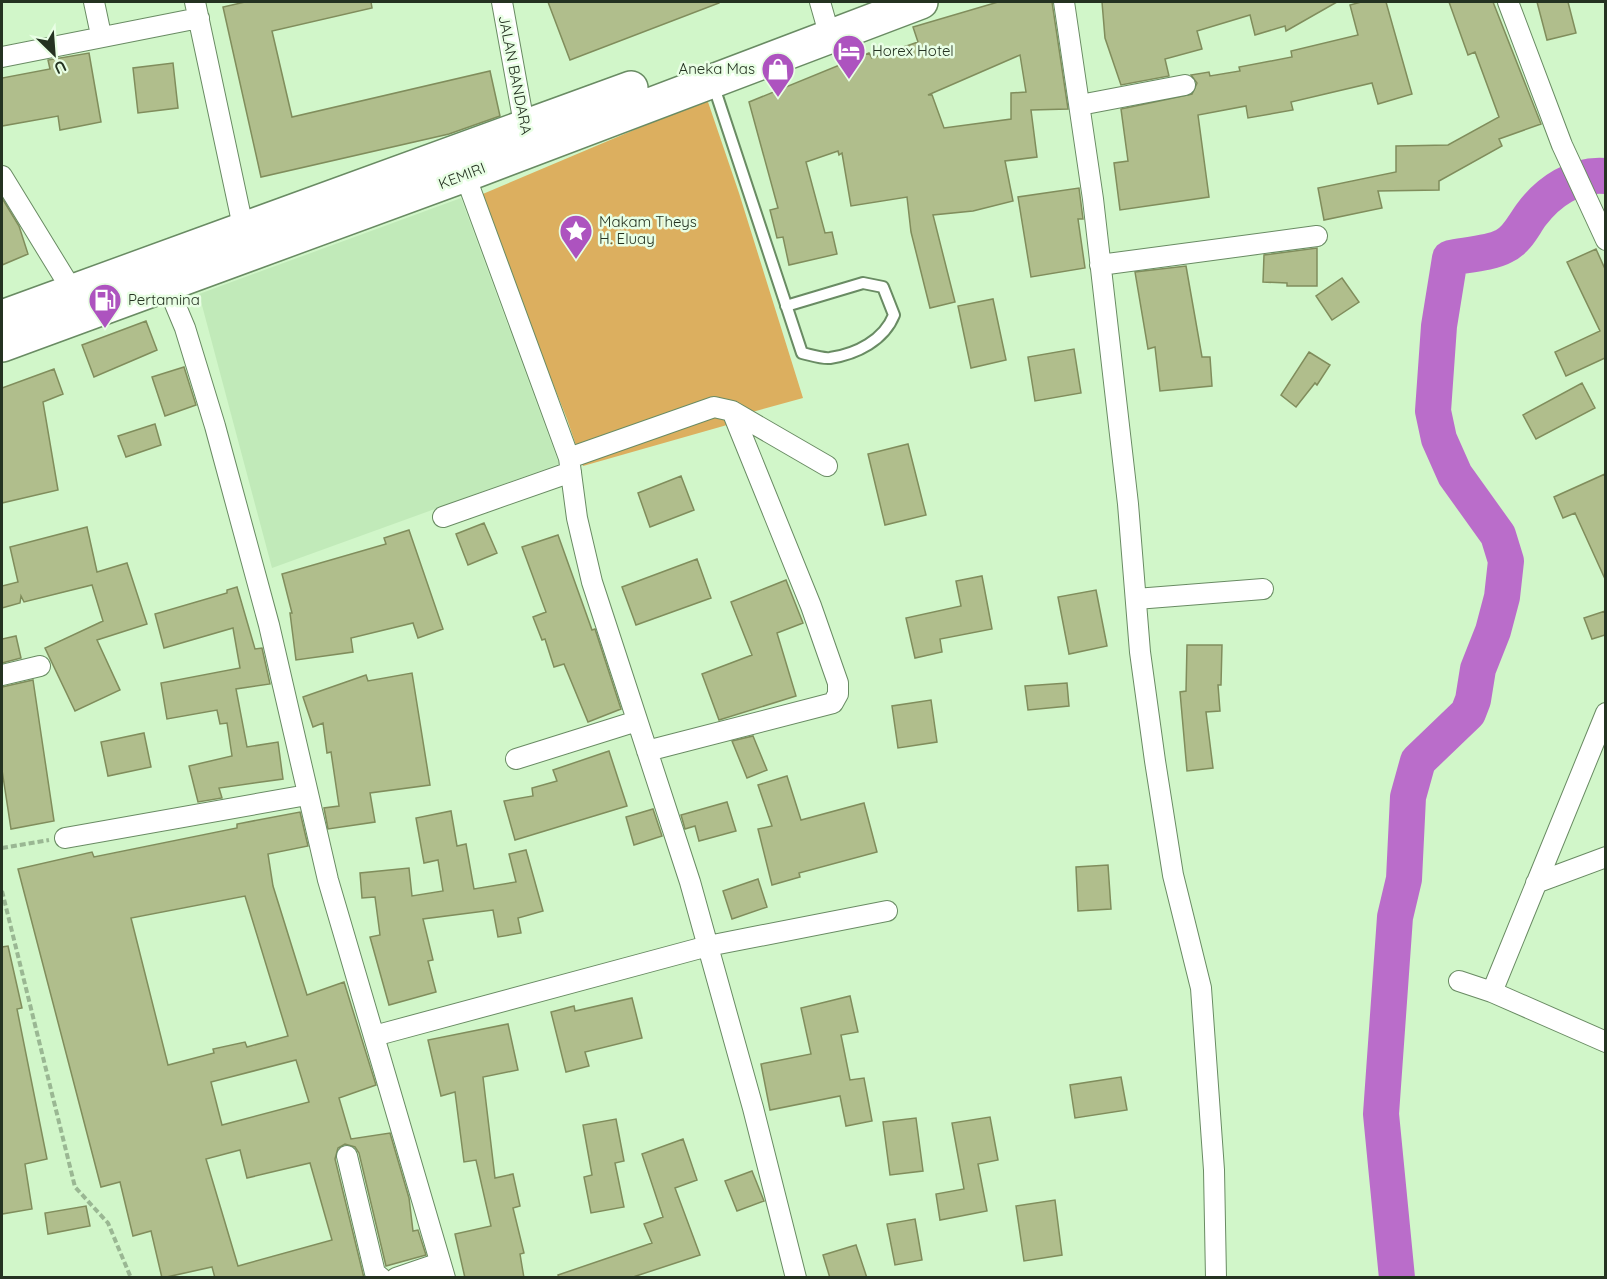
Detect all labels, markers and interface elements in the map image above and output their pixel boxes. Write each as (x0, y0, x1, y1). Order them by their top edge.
street label: JALAN BANDARA (495, 14, 536, 137)
north arrow (24, 24, 84, 84)
hotel icon: Horex Hotel (831, 33, 867, 80)
place label: Horex Hotel (872, 41, 954, 60)
shop icon: Aneka Mas (760, 51, 796, 98)
text: U (51, 56, 70, 79)
place label: Aneka Mas (678, 59, 755, 78)
street label: KEMIRI (436, 158, 488, 193)
place label: Makam Theys H. Eluay (599, 212, 697, 248)
place icon: Makam Theys H. Eluay (558, 213, 594, 260)
fuel station icon: Pertamina (87, 282, 123, 329)
place label: Pertamina (128, 290, 200, 309)

